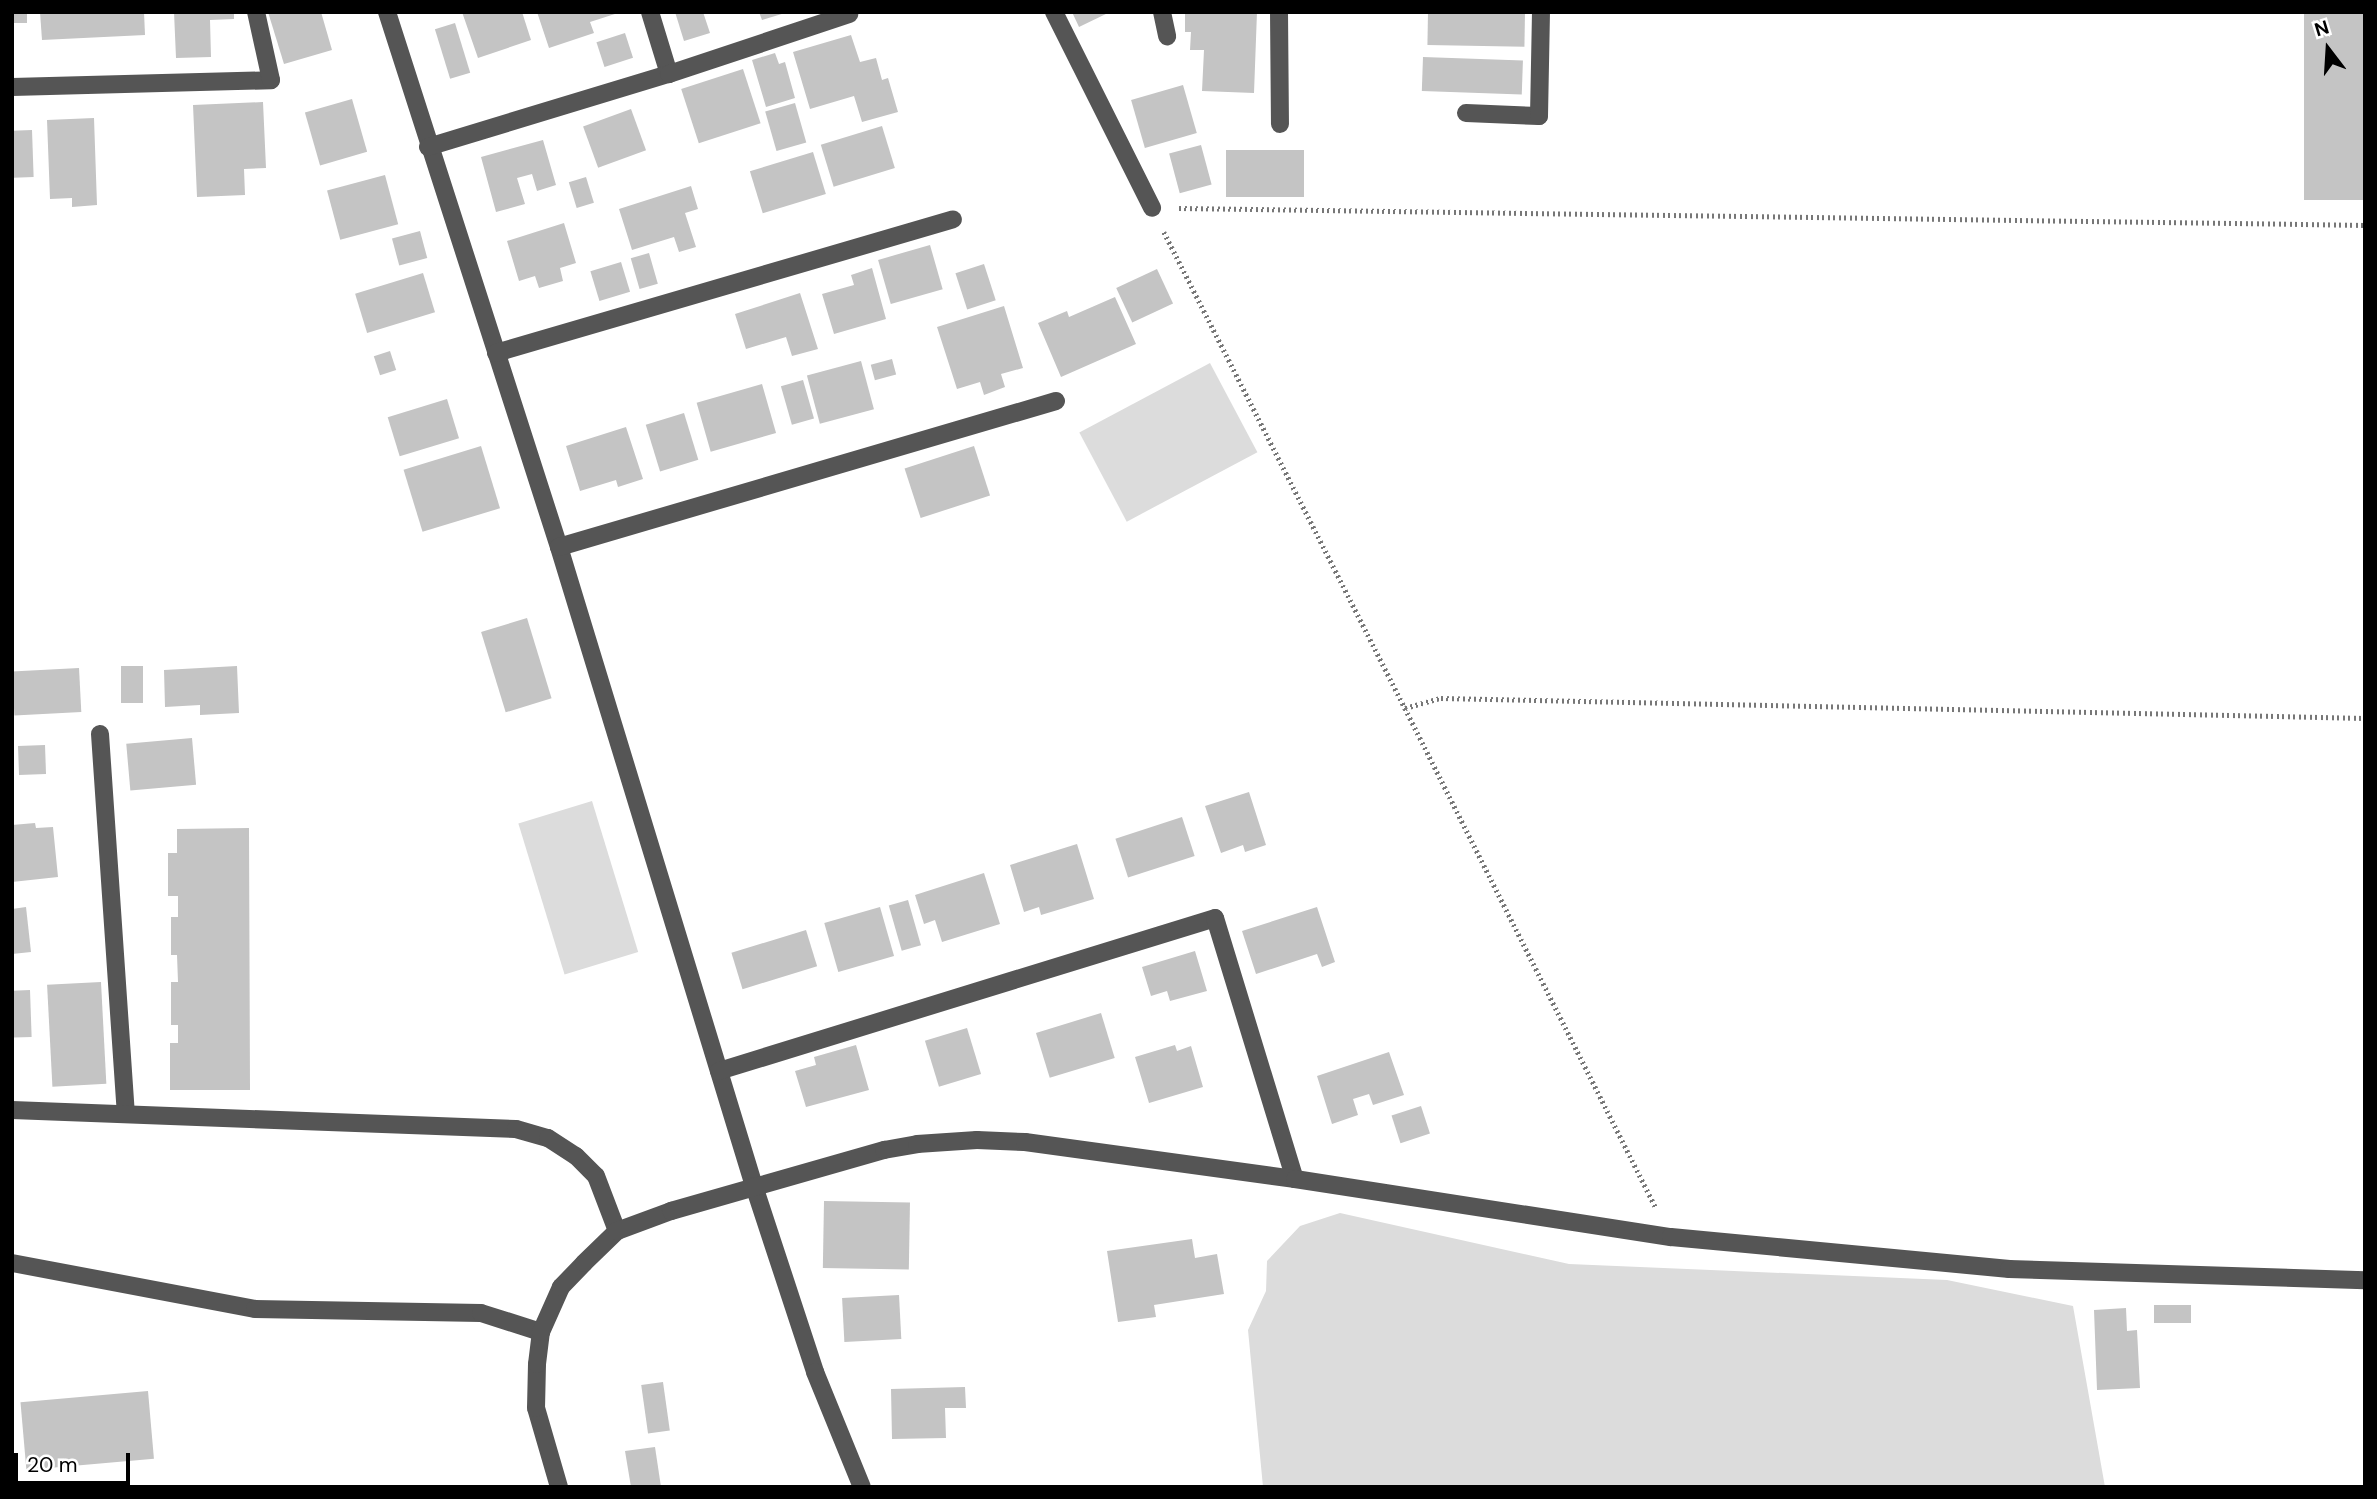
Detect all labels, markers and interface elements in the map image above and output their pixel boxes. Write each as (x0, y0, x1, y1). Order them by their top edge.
north arrow (2293, 14, 2363, 84)
text: N (2311, 14, 2332, 42)
scale bar (18, 1440, 133, 1484)
text: 20 m (27, 1451, 78, 1479)

